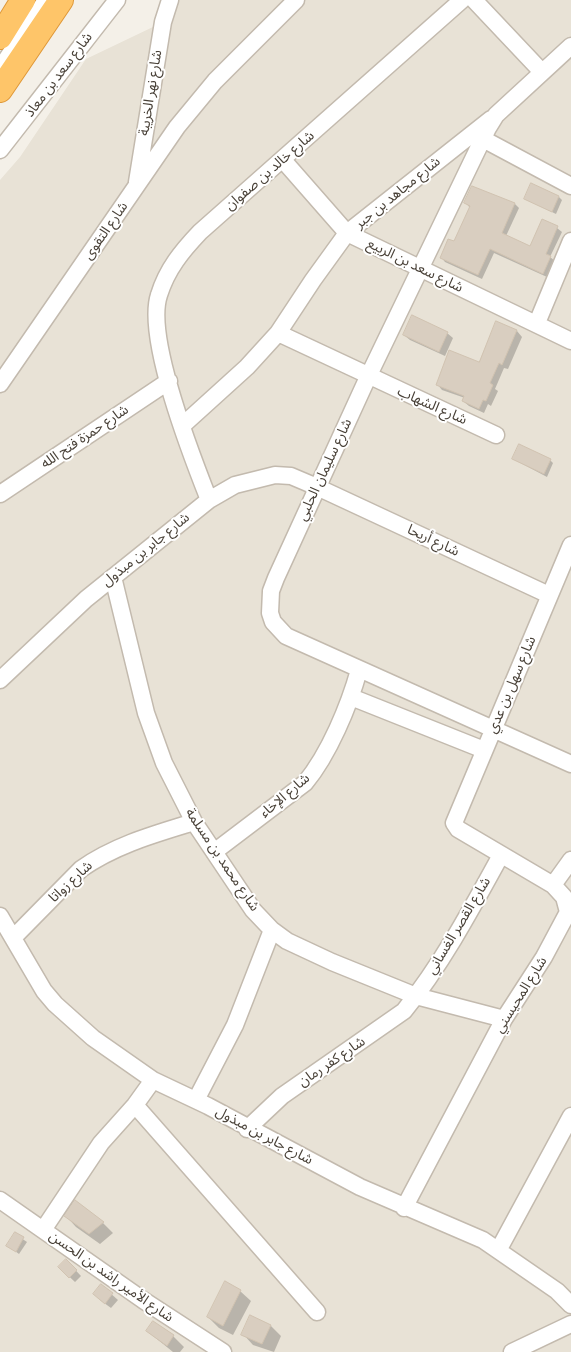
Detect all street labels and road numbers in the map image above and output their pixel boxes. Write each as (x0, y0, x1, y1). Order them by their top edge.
street label: شارع سعد بن معاذ (22, 29, 96, 121)
street label: شارع نهر الخريبة (136, 49, 166, 137)
street label: شارع خالد بن صفوان (222, 128, 318, 214)
street label: شارع مجاهد بن جبر (352, 153, 444, 233)
street label: شارع التقوى (80, 199, 132, 263)
street label: شارع سعد بن الربيع (364, 235, 466, 297)
street label: شارع الشهاب (395, 383, 469, 429)
street label: شارع حمزة فتح الله (38, 402, 132, 472)
street label: شارع سليمان الحلبي (294, 416, 356, 524)
street label: شارع جابر بن مبذول (99, 510, 193, 590)
street label: شارع أريحا (404, 522, 462, 560)
street label: شارع سهل بن عدي (484, 634, 540, 736)
street label: شارع الإخاء (257, 770, 313, 822)
street label: شارع محمد بن مسلمة (181, 805, 263, 915)
street label: شارع زواتا (46, 858, 96, 906)
street label: شارع القصر الغساني (423, 874, 495, 978)
street label: شارع المحيسني (491, 954, 551, 1036)
street label: شارع كفر رمان (295, 1033, 369, 1091)
street label: شارع جابر بن مبذول (212, 1103, 316, 1169)
street label: شارع الأمير راشد بن الحسن (46, 1228, 176, 1326)

